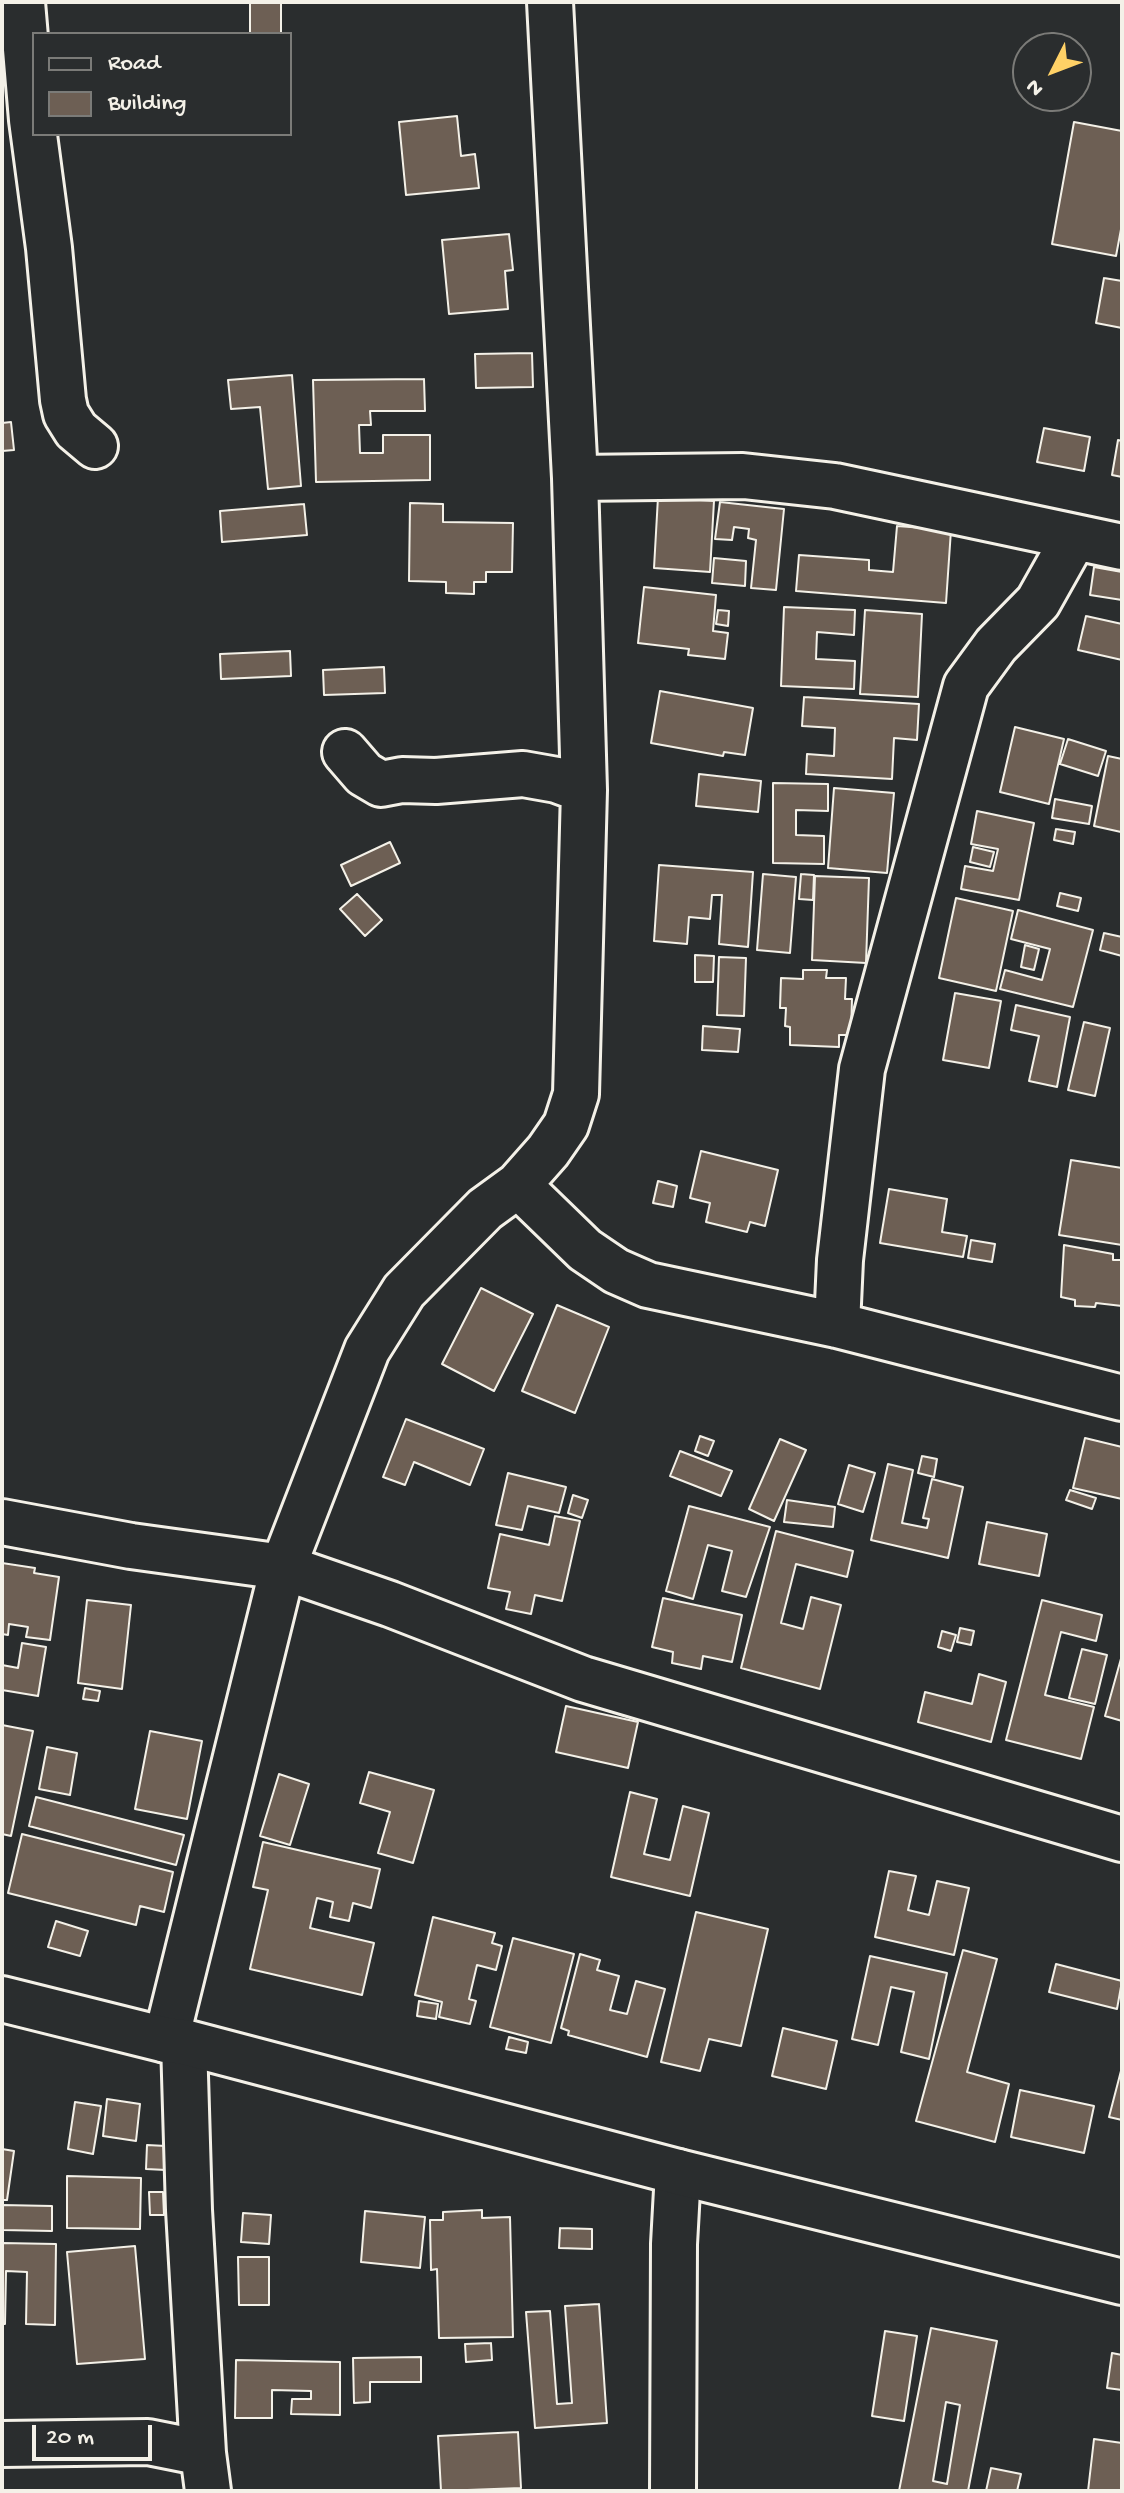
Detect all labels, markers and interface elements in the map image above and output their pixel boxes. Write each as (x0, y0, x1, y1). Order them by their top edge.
legend (32, 32, 292, 136)
north arrow (1012, 32, 1092, 112)
text: Road (108, 50, 160, 79)
text: N (1021, 73, 1050, 101)
text: Building (108, 90, 186, 119)
scale bar (36, 2409, 156, 2459)
text: 20 m (46, 2424, 94, 2453)

